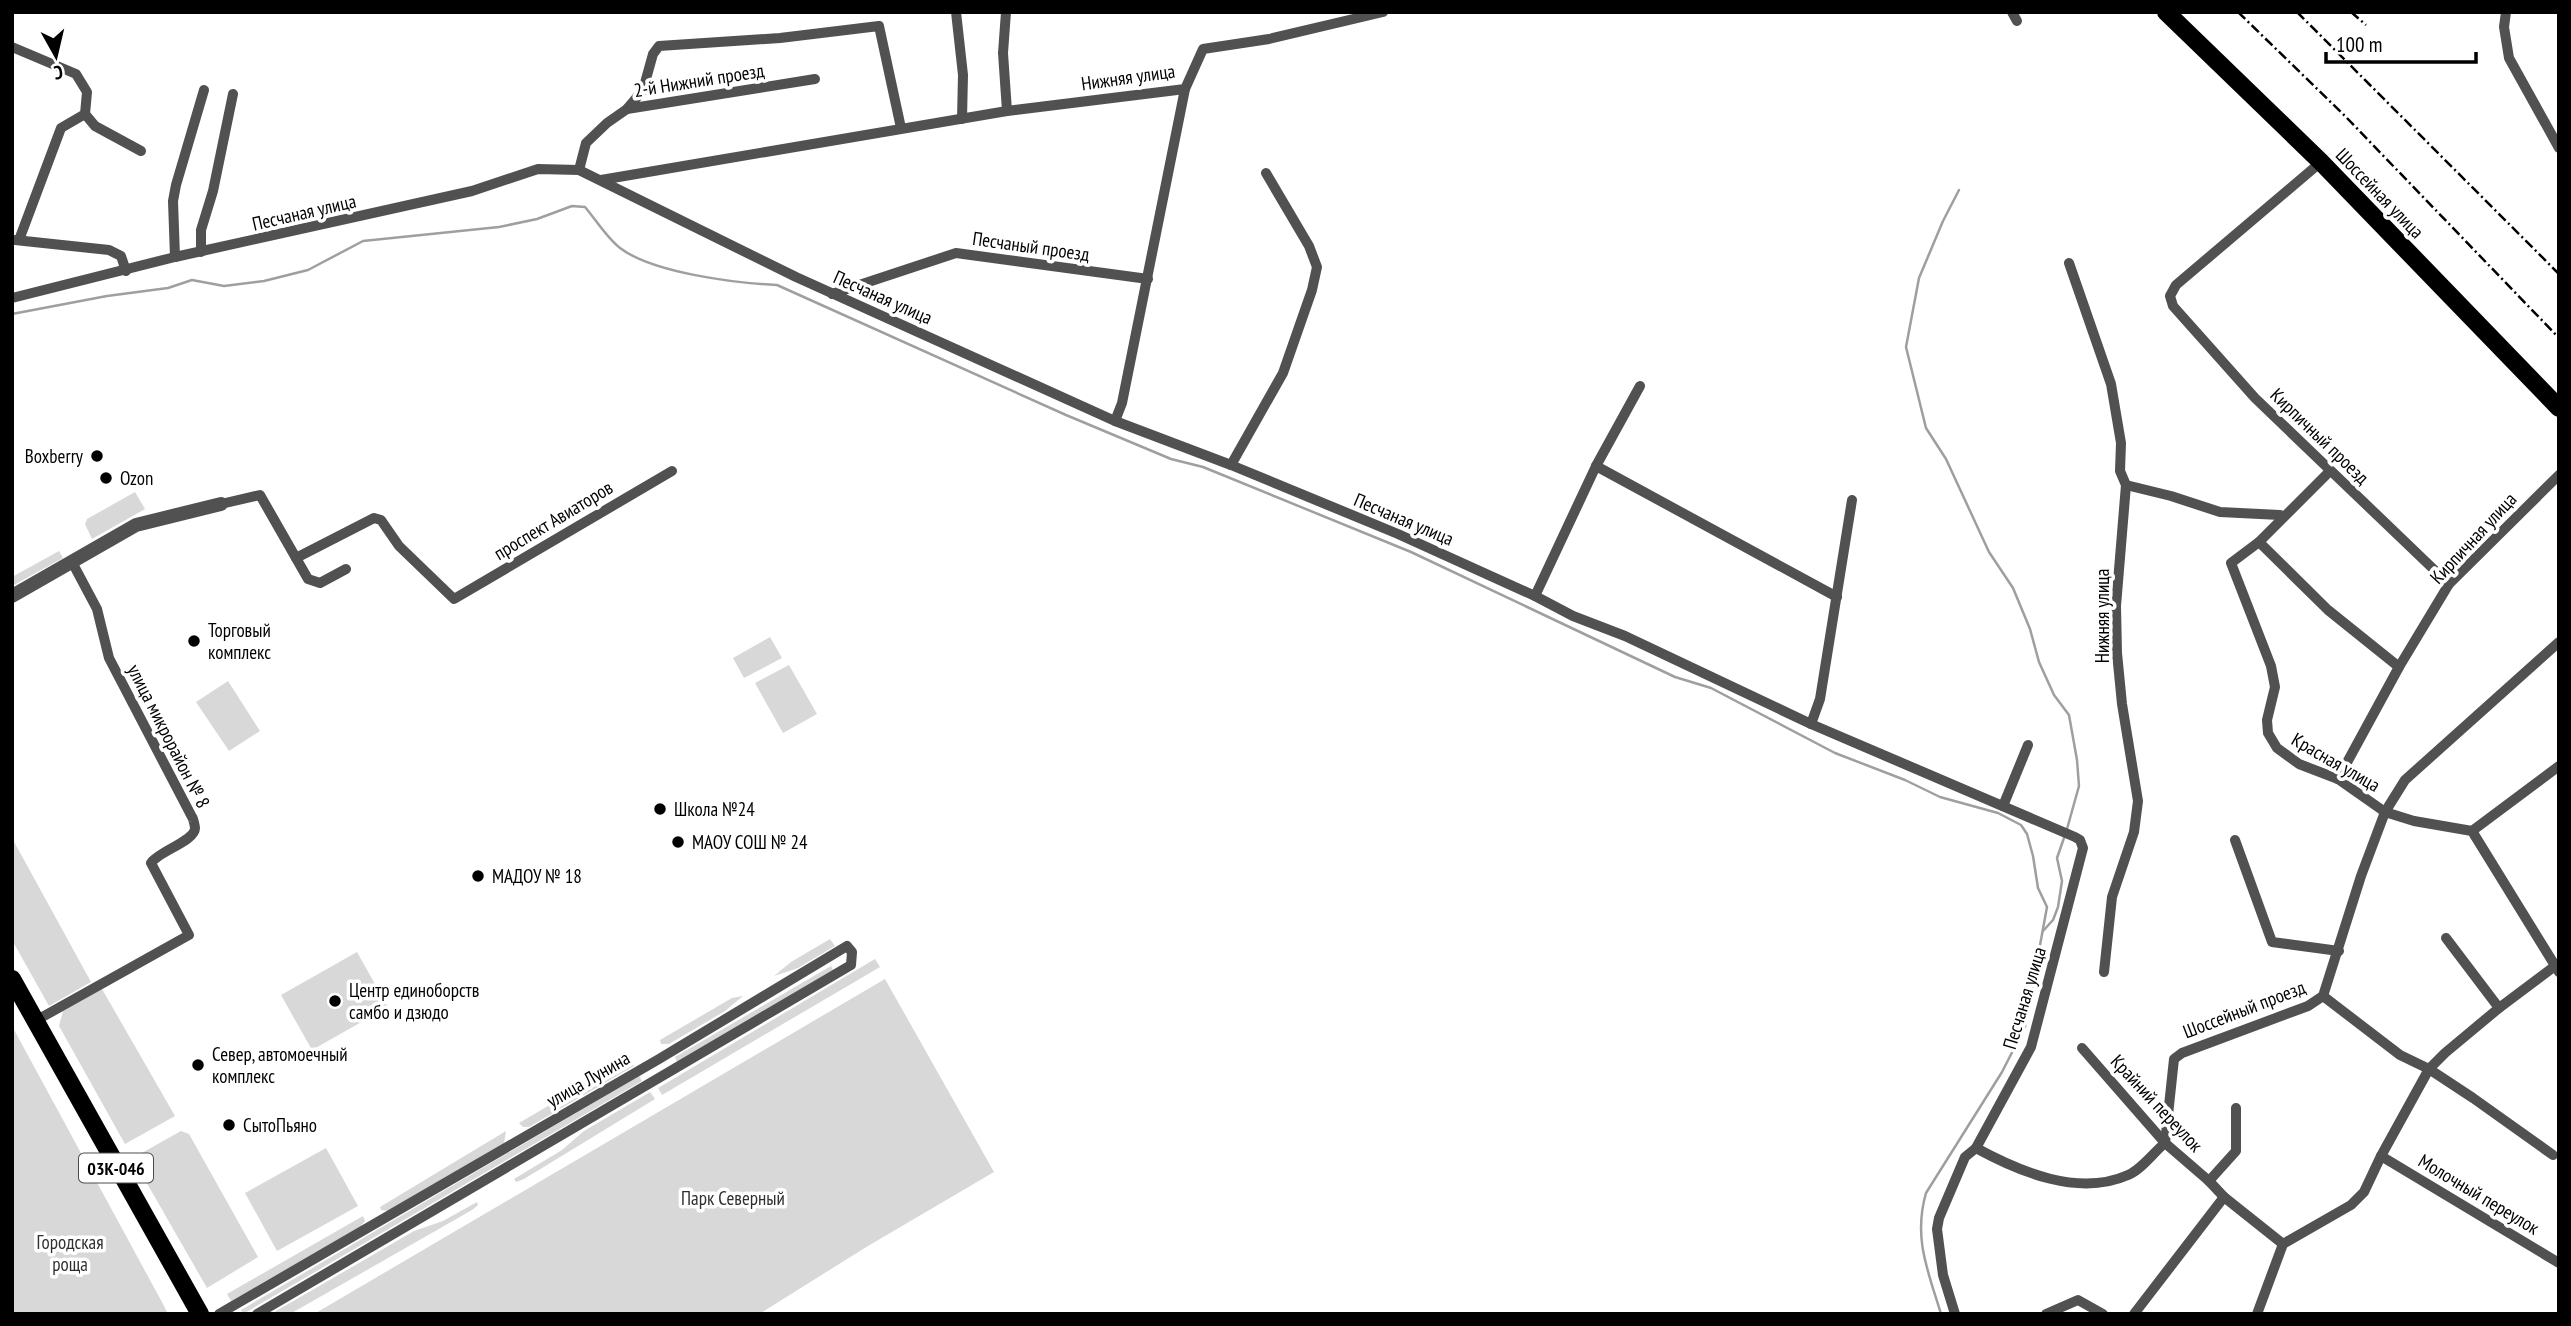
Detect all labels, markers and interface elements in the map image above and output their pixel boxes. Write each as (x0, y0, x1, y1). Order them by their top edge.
north arrow (21, 21, 91, 91)
scale bar (2326, 21, 2476, 65)
text: 100 m (2336, 31, 2382, 58)
street label: 2-й Нижний проезд (632, 58, 767, 102)
street label: Нижняя улица (1079, 59, 1177, 95)
text: С (52, 60, 64, 85)
street label: Шоссейная улица (2331, 143, 2429, 243)
street label: Песчаная улица (250, 188, 358, 236)
street label: Песчаный проезд (971, 226, 1092, 266)
street label: Песчаная улица (830, 265, 936, 329)
street label: Кирпичный проезд (2265, 383, 2375, 490)
place label: Boxberry (25, 444, 84, 468)
marker: Boxberry (89, 448, 105, 464)
place label: Ozon (120, 466, 153, 490)
marker: Ozon (98, 470, 114, 486)
street label: проспект Авиаторов (489, 475, 617, 565)
street label: Песчаная улица (1351, 487, 1457, 551)
street label: Кирпичная улица (2425, 487, 2521, 589)
street label: Нижняя улица (2090, 569, 2114, 663)
place label: Торговый комплекс (208, 618, 271, 664)
marker: Торговый комплекс (186, 633, 202, 649)
street label: улица микрорайон № 8 (122, 660, 216, 812)
street label: Красная улица (2288, 727, 2384, 797)
place label: Школа №24 (674, 797, 755, 821)
marker: Школа №24 (652, 801, 668, 817)
place label: МАОУ СОШ № 24 (692, 830, 808, 854)
marker: МАОУ СОШ № 24 (670, 834, 686, 850)
place label: МАДОУ № 18 (492, 864, 582, 888)
marker: МАДОУ № 18 (470, 868, 486, 884)
street label: Песчаная улица (1997, 944, 2051, 1052)
street label: Шоссейный проезд (2180, 974, 2309, 1043)
place label: Центр единоборств самбо и дзюдо (349, 978, 479, 1024)
marker: Центр единоборств самбо и дзюдо (327, 993, 343, 1009)
place label: Север, автомоечный комплекс (212, 1042, 348, 1088)
street label: улица Лунина (542, 1046, 634, 1112)
street label: Крайний переулок (2106, 1049, 2209, 1157)
marker: Север, автомоечный комплекс (190, 1057, 206, 1073)
place label: СытоПьяно (243, 1113, 317, 1137)
marker: СытоПьяно (221, 1117, 237, 1133)
street label: Молочный переулок (2414, 1149, 2544, 1240)
road number: 03К-046 (79, 1154, 153, 1182)
park label: Парк Северный (681, 1186, 785, 1210)
park label: Городская роща (36, 1230, 104, 1276)

